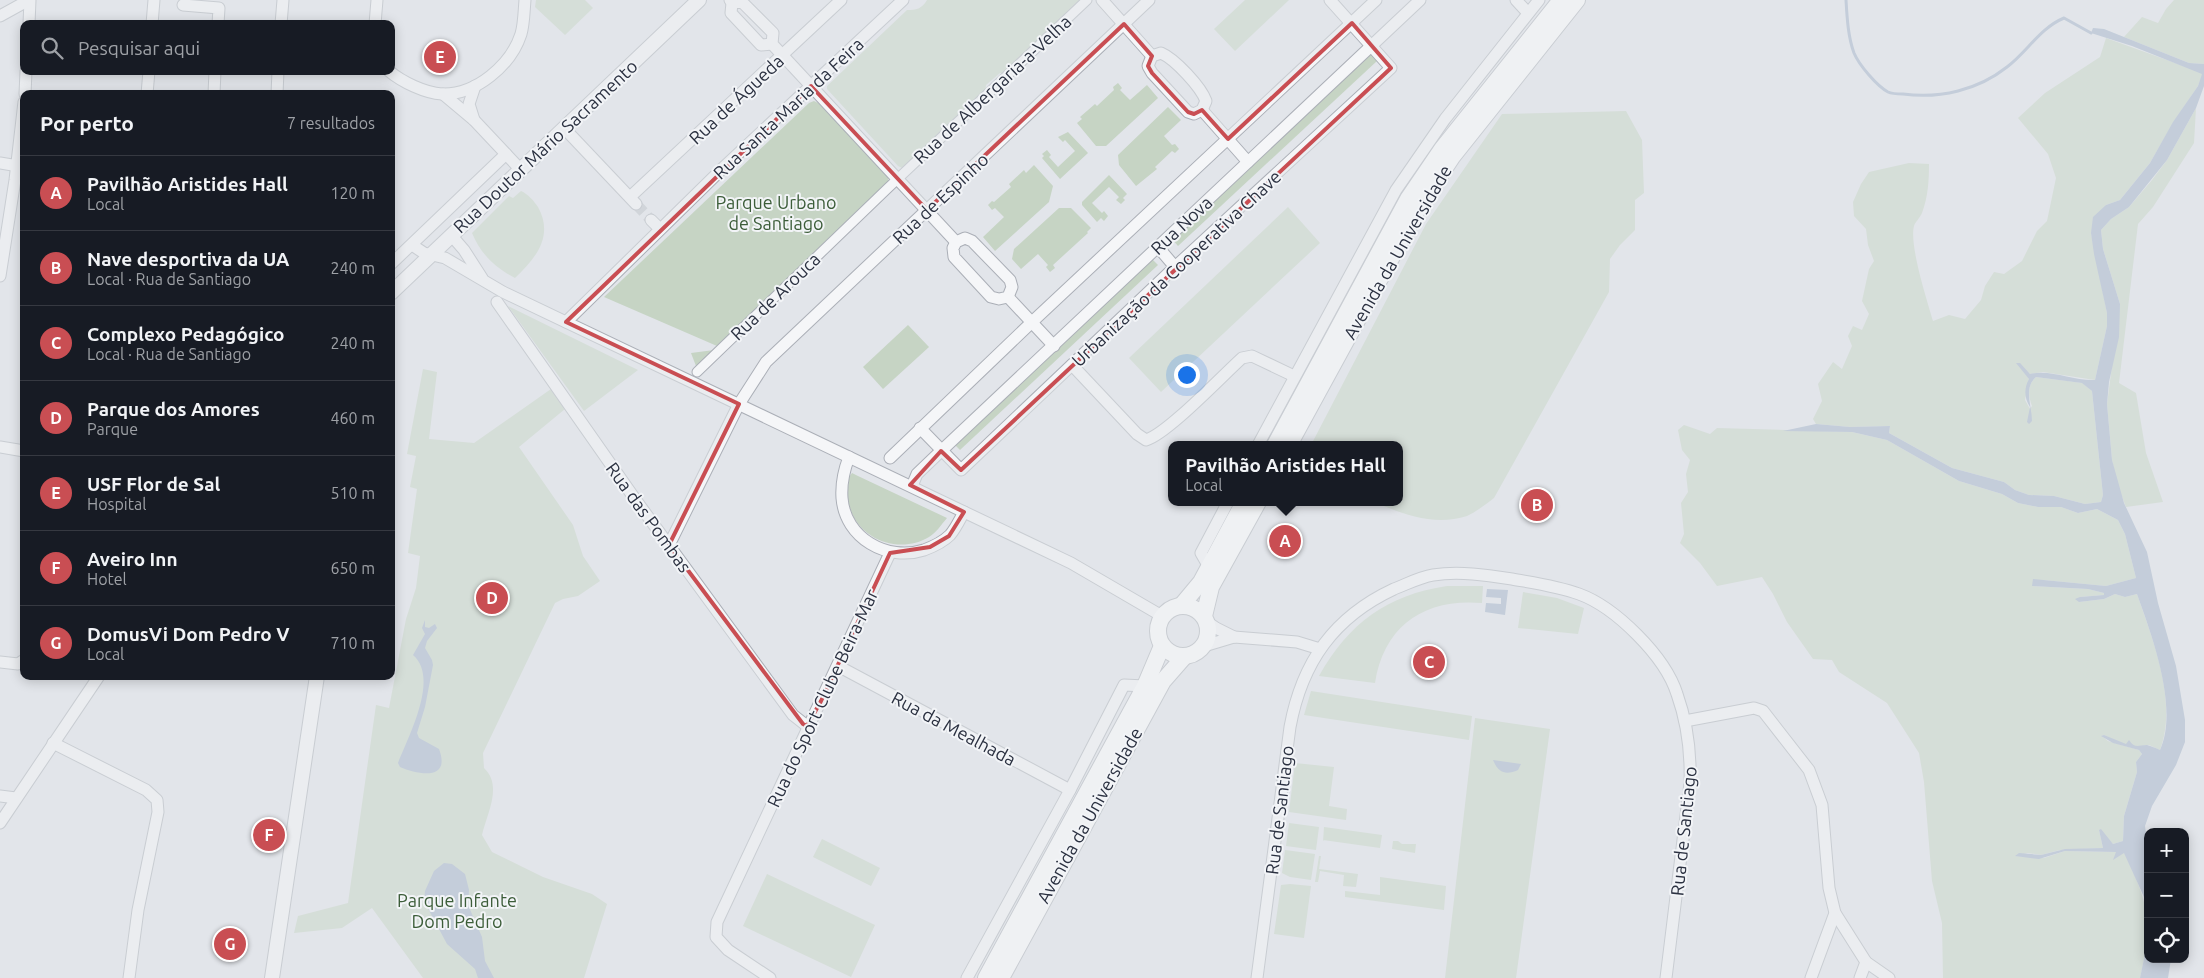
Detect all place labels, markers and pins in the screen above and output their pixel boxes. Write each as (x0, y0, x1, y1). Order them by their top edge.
pin: E (424, 38, 456, 76)
pin: B (1521, 486, 1553, 524)
pin: A (1269, 522, 1301, 560)
pin: D (476, 579, 508, 617)
pin: C (1413, 643, 1445, 681)
pin: F (253, 816, 285, 854)
pin: G (214, 925, 246, 963)

